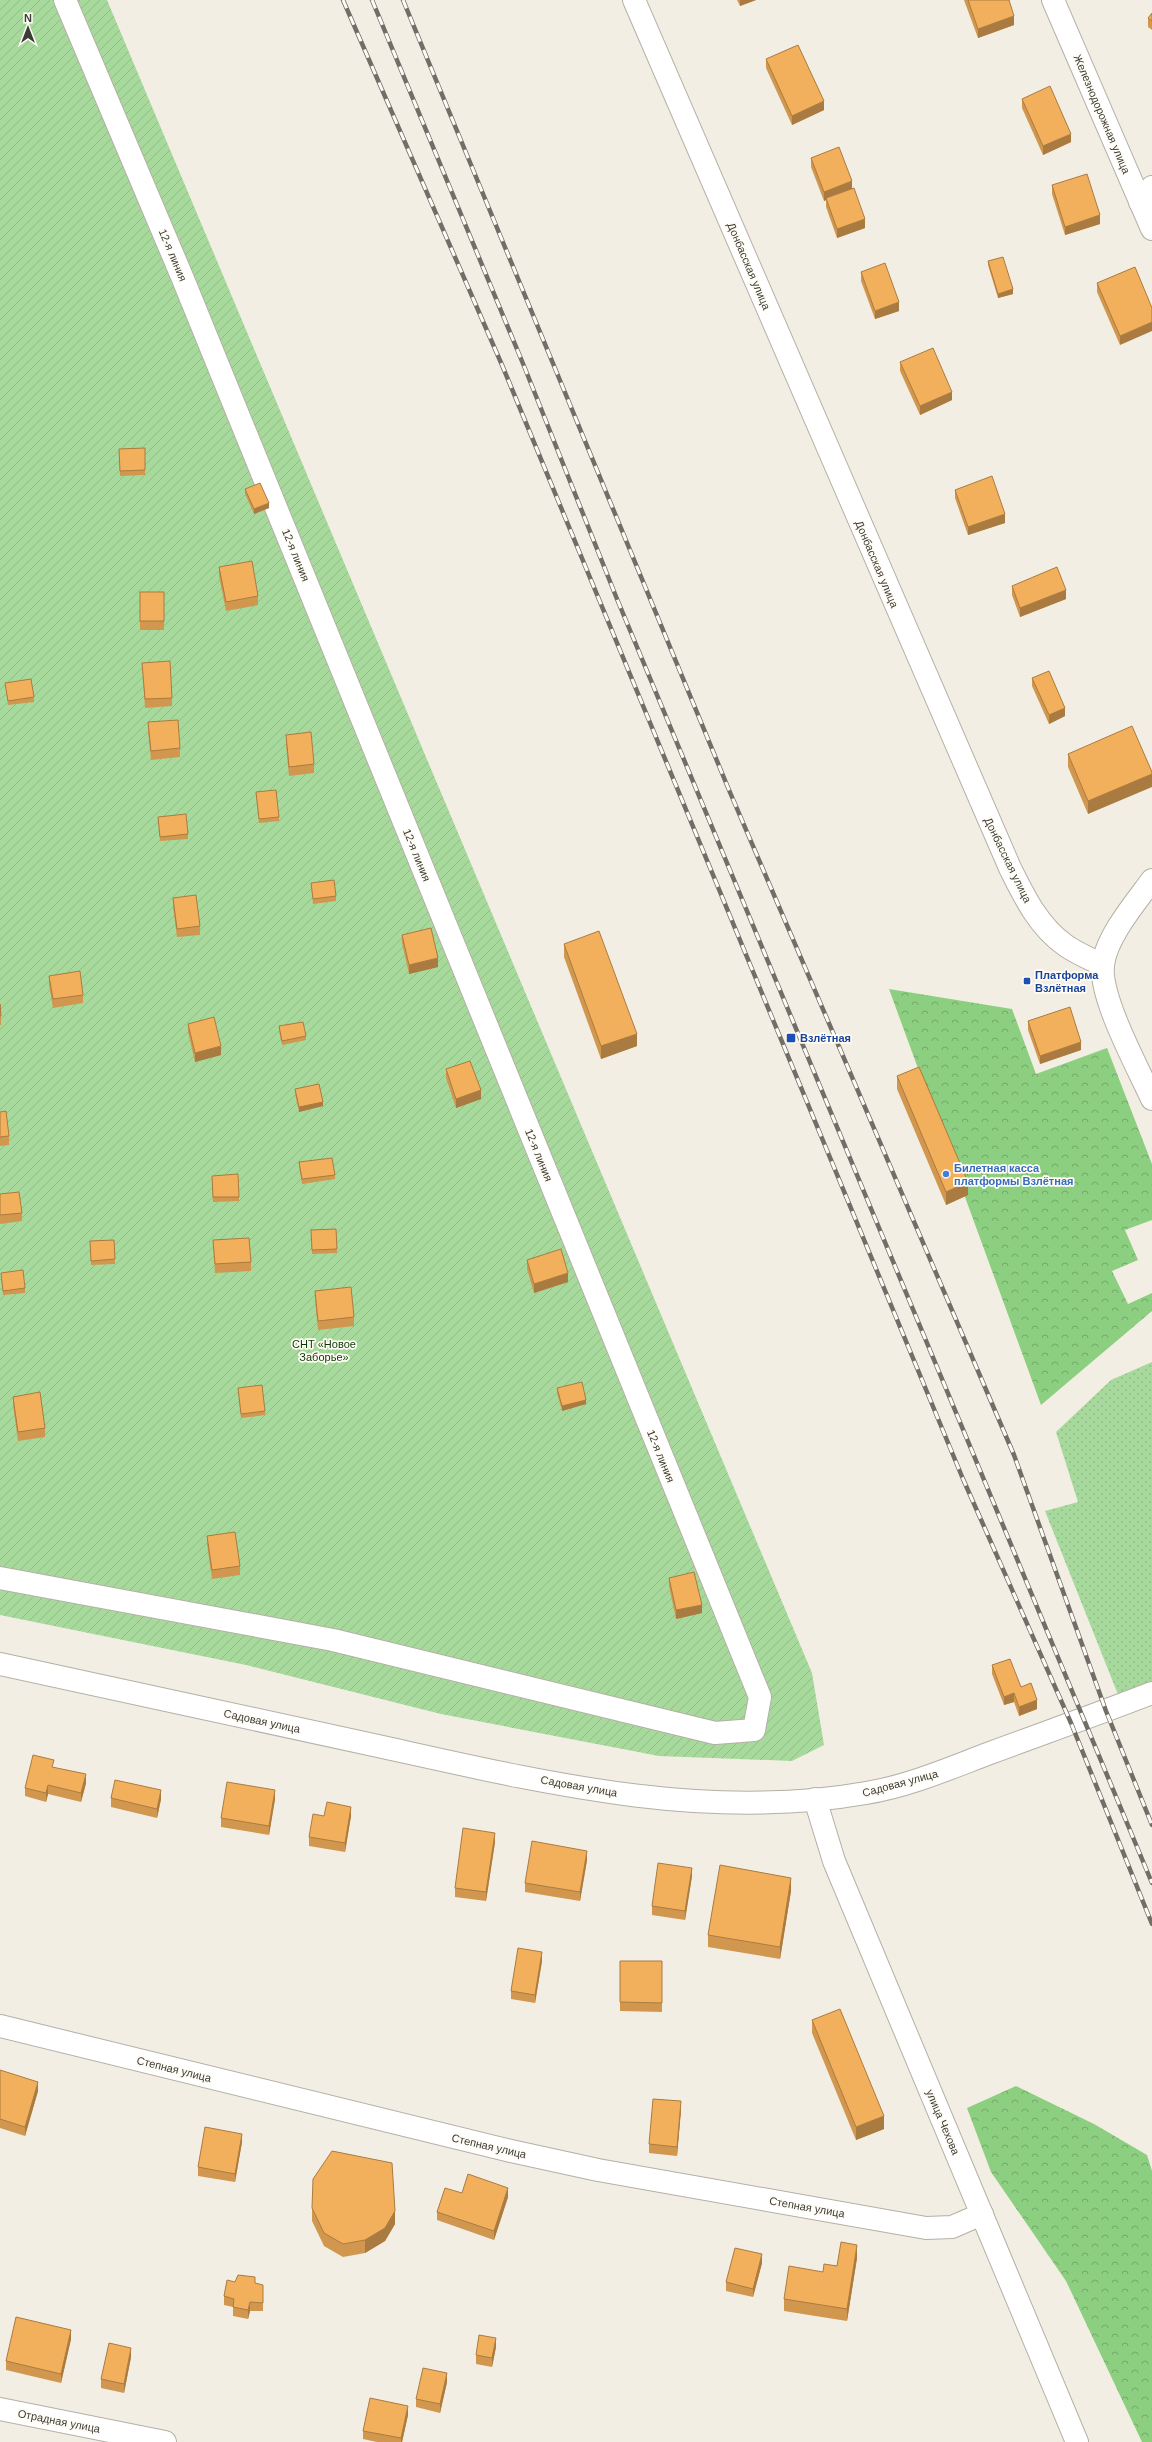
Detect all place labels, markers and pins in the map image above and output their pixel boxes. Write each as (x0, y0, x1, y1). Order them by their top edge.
place label: Платформа Взлётная (1035, 969, 1099, 994)
marker: Платформа Взлётная (1022, 976, 1032, 986)
marker: Взлётная (785, 1032, 797, 1044)
place label: Взлётная (800, 1032, 851, 1044)
place label: Билетная касса платформы Взлётная (954, 1162, 1073, 1187)
marker: Билетная касса платформы Взлётная (941, 1169, 951, 1179)

